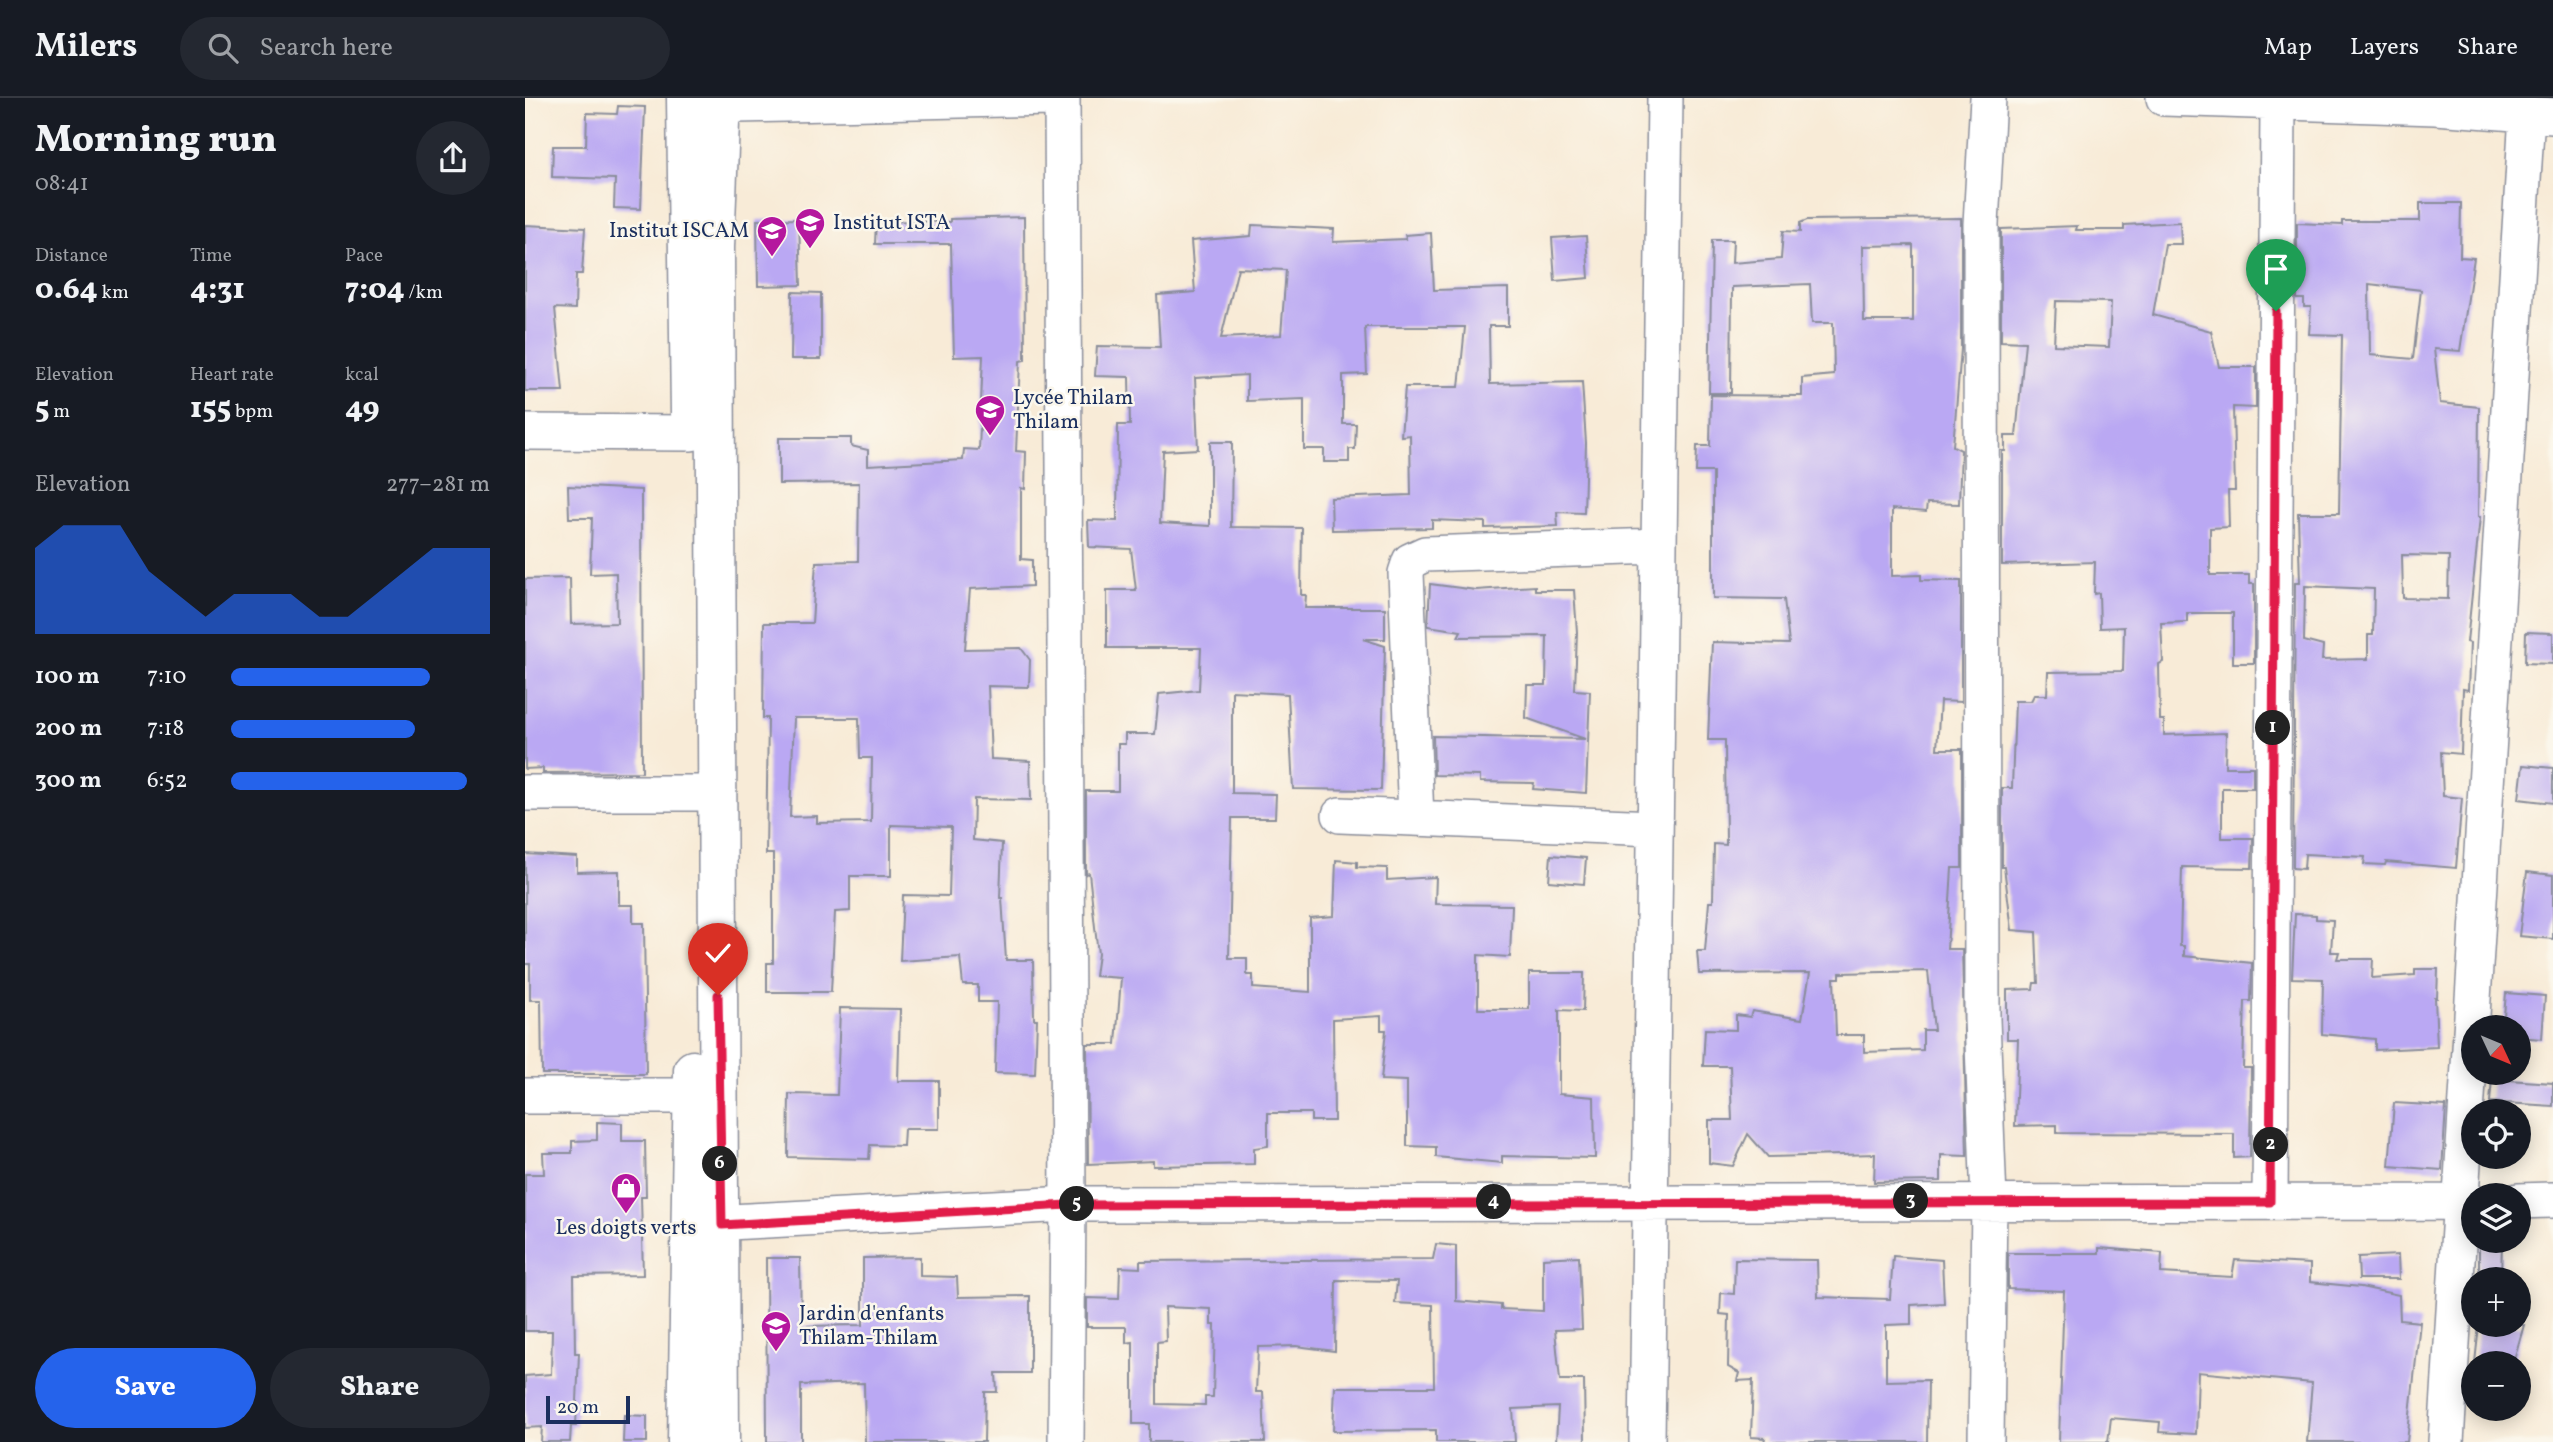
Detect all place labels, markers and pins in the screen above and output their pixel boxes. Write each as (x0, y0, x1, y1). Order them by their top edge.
school or university icon: Institut ISTA (793, 206, 827, 250)
place label: Institut ISTA (833, 209, 950, 238)
school or university icon: Institut ISCAM (755, 214, 789, 258)
place label: Institut ISCAM (609, 217, 749, 246)
pin (2246, 239, 2306, 311)
place label: Lycée Thilam Thilam (1013, 384, 1133, 437)
school or university icon: Lycée Thilam Thilam (973, 393, 1007, 437)
pin: 1 (2255, 710, 2291, 746)
pin (688, 923, 748, 995)
pin: 2 (2253, 1128, 2289, 1162)
pin: 6 (703, 1146, 737, 1182)
shop icon: Les doigts verts (609, 1171, 643, 1215)
pin: 4 (1476, 1184, 1511, 1220)
pin: 3 (1893, 1184, 1929, 1218)
pin: 5 (1059, 1186, 1095, 1222)
place label: Les doigts verts (556, 1214, 696, 1243)
place label: Jardin d'enfants Thilam-Thilam (799, 1300, 944, 1353)
school or university icon: Jardin d'enfants Thilam-Thilam (759, 1309, 793, 1353)

